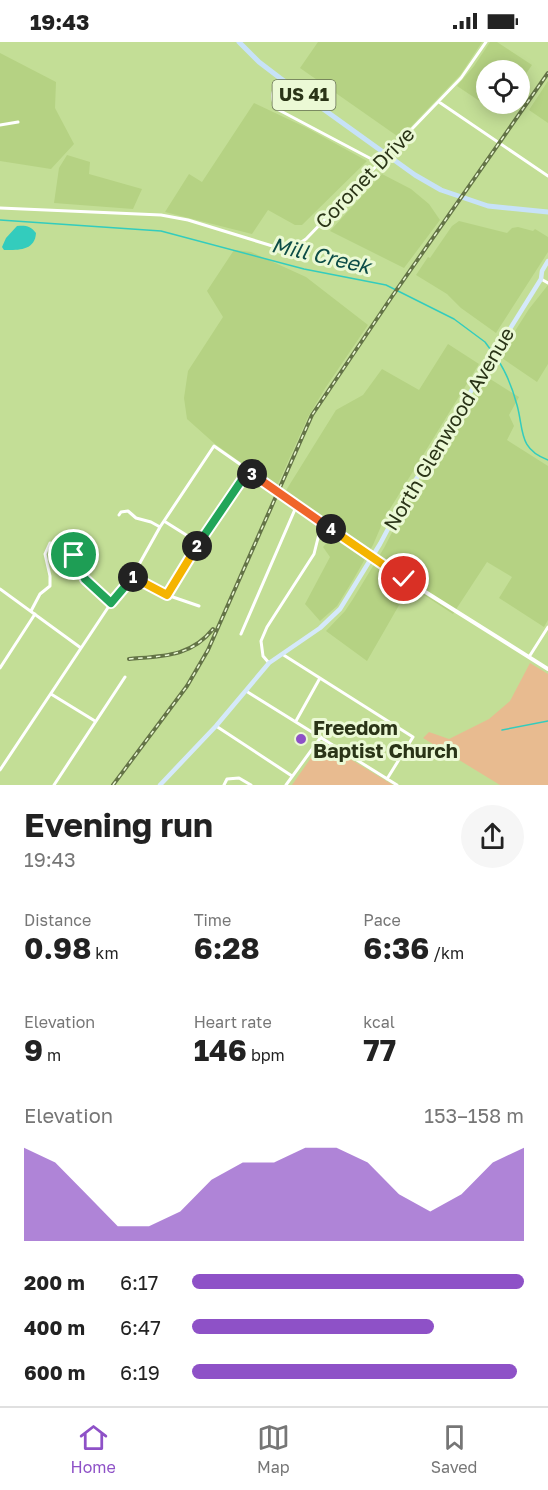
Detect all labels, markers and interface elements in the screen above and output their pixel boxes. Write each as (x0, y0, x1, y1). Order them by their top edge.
text: 19:43 (30, 8, 90, 35)
map controls (476, 60, 530, 114)
button: locate (476, 60, 530, 114)
road number: US 41 (272, 80, 336, 110)
street label: Coronet Drive (310, 122, 419, 233)
water label: Mill Creek (269, 231, 375, 280)
street label: North Glenwood Avenue (378, 323, 518, 534)
pin: 3 (237, 459, 267, 489)
text: 3 (247, 464, 257, 484)
pin: 4 (316, 514, 346, 544)
text: 4 (326, 519, 336, 539)
pin (48, 529, 99, 580)
pin: 2 (182, 531, 212, 561)
text: 2 (192, 536, 202, 556)
icon: arrive (57, 538, 90, 571)
pin (378, 553, 429, 604)
pin: 1 (118, 562, 148, 592)
icon: check (387, 562, 420, 595)
text: 1 (129, 567, 137, 587)
place label: Freedom Baptist Church (313, 715, 458, 762)
marker: Freedom Baptist Church (294, 732, 308, 746)
text: Evening run (24, 805, 213, 844)
button: share (461, 805, 524, 868)
text: 19:43 (24, 847, 76, 871)
text: Distance (24, 910, 91, 930)
text: Time (194, 910, 231, 930)
text: Pace (363, 910, 401, 930)
text: 0.98 (24, 930, 91, 966)
text: 6:28 (194, 930, 260, 966)
text: 6:36 (363, 930, 429, 966)
text: km (91, 943, 119, 963)
text: /km (429, 943, 464, 963)
text: Elevation (24, 1012, 95, 1032)
text: Heart rate (194, 1012, 272, 1032)
text: kcal (363, 1012, 395, 1032)
text: 9 (24, 1032, 43, 1068)
text: 146 (194, 1032, 247, 1068)
text: 77 (363, 1032, 396, 1068)
text: m (43, 1045, 61, 1065)
text: bpm (247, 1045, 285, 1065)
text: Elevation (24, 1103, 113, 1127)
text: 153–158 m (424, 1103, 524, 1127)
text: 200 m (24, 1270, 85, 1294)
text: 6:17 (120, 1270, 158, 1294)
text: 400 m (24, 1315, 85, 1339)
text: 6:47 (120, 1315, 161, 1339)
text: 600 m (24, 1360, 85, 1384)
text: 6:19 (120, 1360, 160, 1384)
tab: Home (71, 1421, 116, 1477)
tab: Map (257, 1421, 290, 1477)
tab: Saved (431, 1421, 477, 1477)

